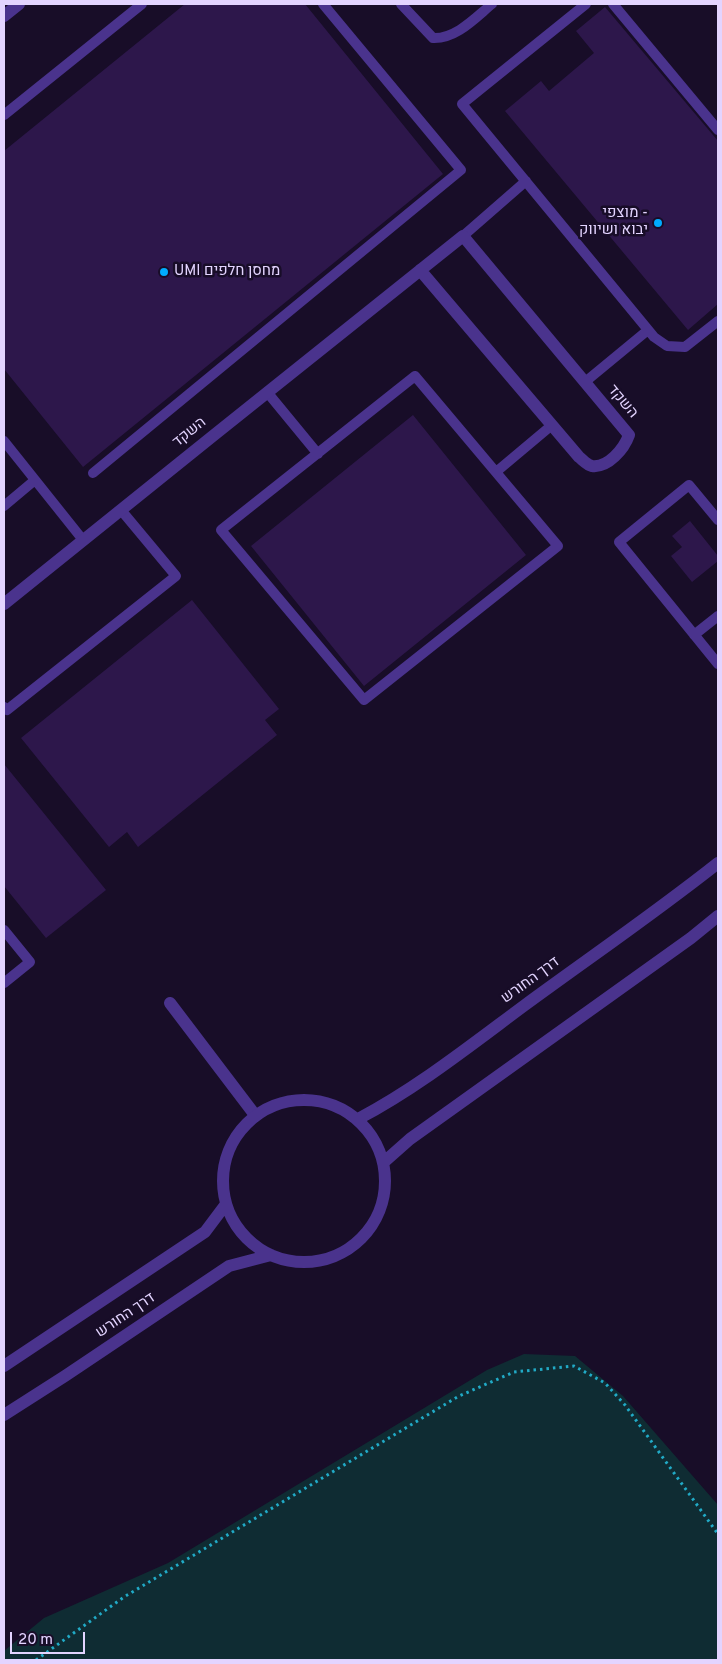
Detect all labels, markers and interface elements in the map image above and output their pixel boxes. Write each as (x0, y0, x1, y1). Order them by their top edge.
place label: מוצפי - יבוא ושיווק (579, 205, 648, 240)
marker: מוצפי - יבוא ושיווק (652, 217, 664, 229)
place label: UMI מחסן חלפים (174, 263, 280, 281)
marker: UMI מחסן חלפים (158, 266, 170, 278)
street label: השקד (603, 382, 641, 422)
street label: השקד (170, 414, 210, 452)
street label: דרך החורש (498, 954, 564, 1008)
street label: דרך החורש (93, 1290, 159, 1342)
scale bar (12, 1622, 88, 1654)
text: 20 m (18, 1631, 53, 1650)

